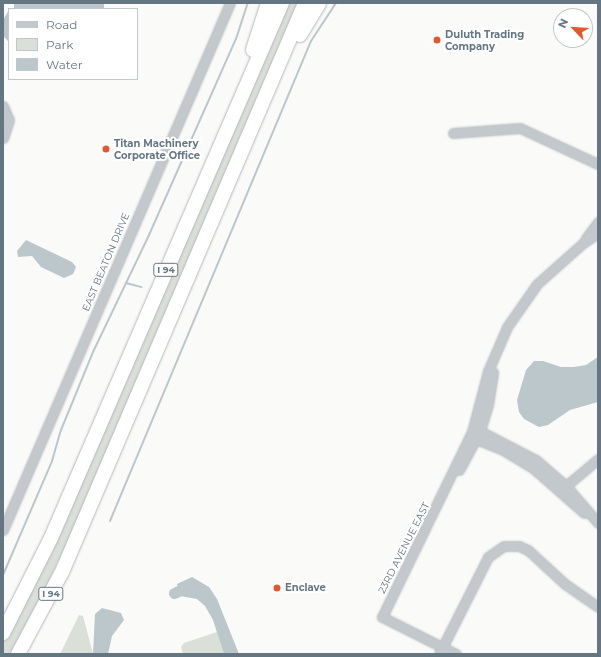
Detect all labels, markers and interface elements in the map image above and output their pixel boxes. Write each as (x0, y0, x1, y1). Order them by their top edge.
legend (8, 8, 138, 80)
north arrow (553, 8, 593, 48)
text: N (555, 16, 571, 30)
text: Road (46, 17, 77, 32)
place label: Duluth Trading Company (445, 28, 524, 52)
marker: Duluth Trading Company (432, 35, 442, 45)
text: Park (46, 37, 73, 52)
text: Water (46, 57, 82, 72)
place label: Titan Machinery Corporate Office (114, 137, 200, 160)
marker: Titan Machinery Corporate Office (101, 144, 111, 154)
street label: EAST BEATON DRIVE (80, 211, 132, 313)
road number: I 94 (153, 263, 179, 277)
street label: 23RD AVENUE EAST (376, 500, 432, 596)
place label: Enclave (285, 582, 326, 594)
marker: Enclave (272, 583, 282, 593)
road number: I 94 (38, 587, 64, 601)

